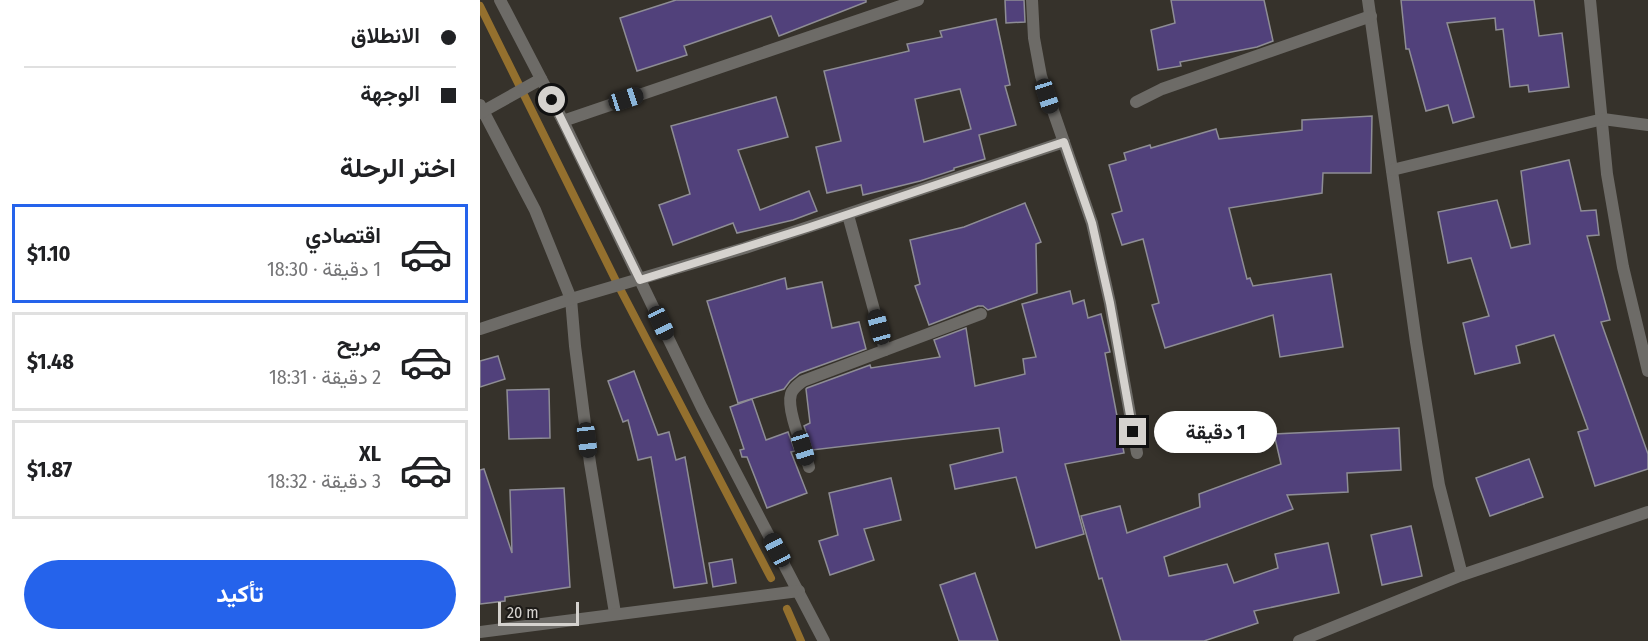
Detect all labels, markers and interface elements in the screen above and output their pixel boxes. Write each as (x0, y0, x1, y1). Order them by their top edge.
text: الانطلاق (351, 22, 420, 49)
car (1033, 76, 1061, 116)
text: الوجهة (360, 80, 420, 107)
car (606, 85, 646, 113)
route start (538, 86, 565, 113)
text: اختر الرحلة (340, 152, 456, 184)
text: اقتصادي (305, 222, 381, 249)
icon: car (399, 227, 453, 281)
text: $1.10 (27, 240, 71, 267)
text: 1 دقيقة · 18:30 (267, 257, 381, 281)
car (645, 303, 677, 343)
car (866, 307, 892, 347)
text: مريح (337, 330, 381, 357)
icon: car (399, 335, 453, 389)
text: $1.48 (27, 348, 74, 375)
text: 2 دقيقة · 18:31 (269, 365, 381, 389)
callout: 1 دقيقة (1154, 411, 1277, 453)
route end (1119, 418, 1146, 445)
text: 1 دقيقة (1186, 420, 1245, 444)
car (576, 421, 598, 459)
car (789, 428, 817, 468)
text: XL (359, 440, 381, 467)
icon: car (399, 443, 453, 497)
text: $1.87 (27, 456, 72, 483)
text: 3 دقيقة · 18:32 (267, 469, 381, 493)
car (761, 530, 793, 570)
button: تأكيد (24, 560, 456, 629)
scale bar (498, 599, 579, 626)
text: 20 m (507, 603, 538, 622)

